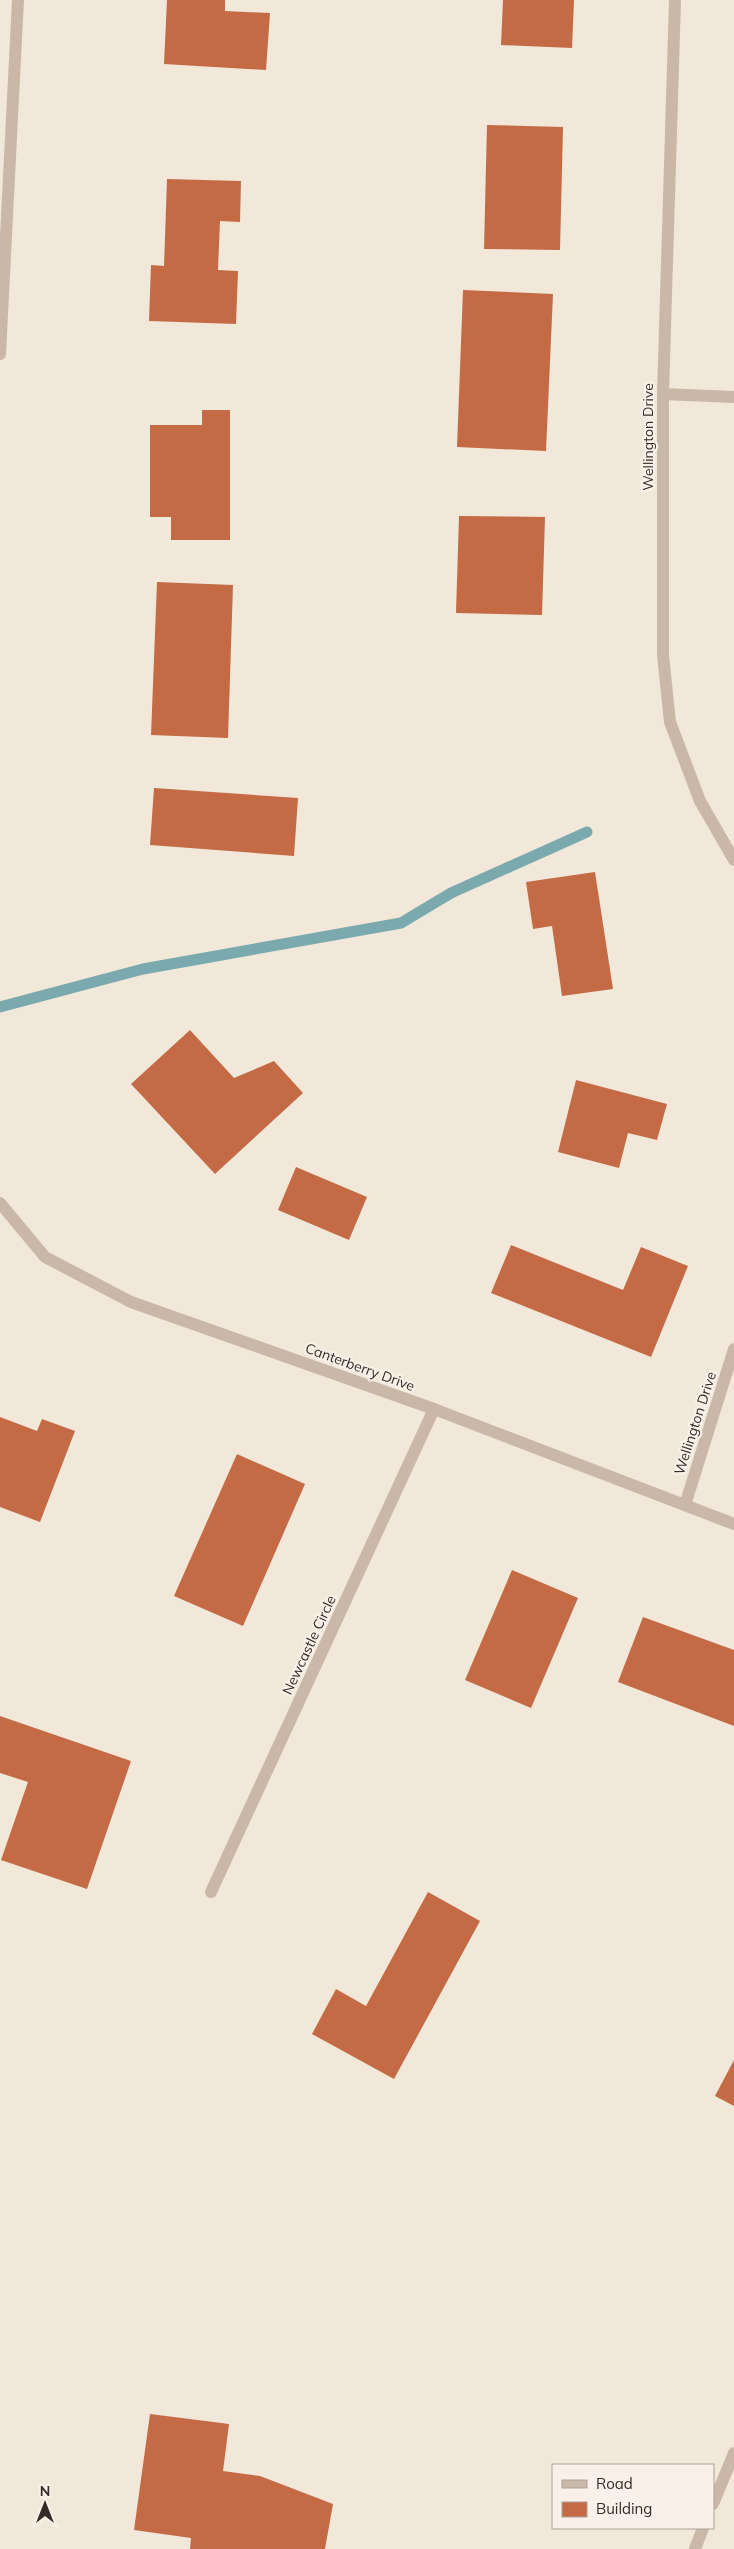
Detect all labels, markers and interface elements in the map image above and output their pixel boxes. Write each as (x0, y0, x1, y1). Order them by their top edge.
street label: Wellington Drive (639, 383, 657, 491)
street label: Canterberry Drive (303, 1339, 417, 1395)
street label: Wellington Drive (670, 1369, 720, 1477)
street label: Newcastle Circle (278, 1592, 340, 1698)
legend (552, 2464, 714, 2529)
text: Road (596, 2474, 633, 2493)
north arrow (20, 2479, 70, 2529)
text: N (40, 2482, 50, 2500)
text: Building (596, 2499, 652, 2518)

